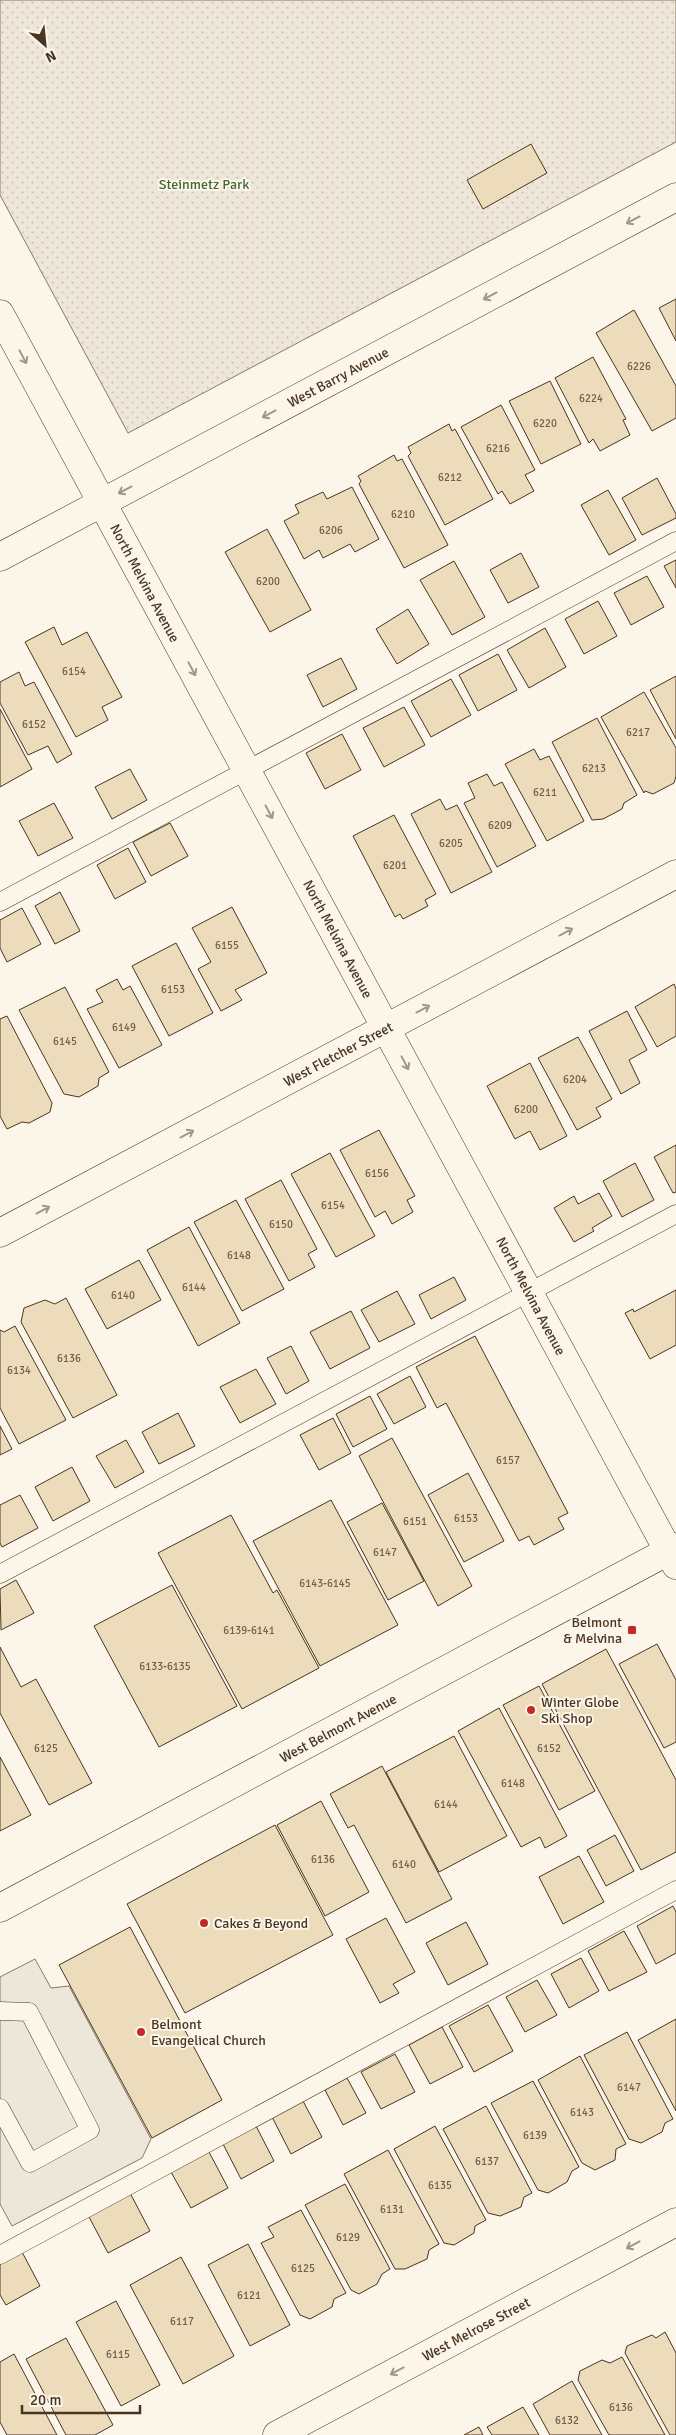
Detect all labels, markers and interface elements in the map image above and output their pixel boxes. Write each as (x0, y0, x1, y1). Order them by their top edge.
north arrow (20, 20, 70, 70)
text: N (42, 46, 59, 66)
park label: Steinmetz Park (159, 176, 249, 193)
one-way arrow (626, 216, 641, 225)
one-way arrow (482, 291, 497, 301)
street label: West Barry Avenue (285, 344, 392, 411)
one-way arrow (19, 349, 28, 364)
house number: 6226 (627, 360, 651, 373)
house number: 6224 (579, 392, 603, 405)
one-way arrow (262, 410, 277, 419)
house number: 6220 (533, 417, 557, 430)
house number: 6216 (486, 442, 510, 455)
house number: 6212 (438, 471, 462, 484)
one-way arrow (118, 485, 133, 495)
house number: 6210 (391, 508, 415, 521)
street label: North Melvina Avenue (106, 521, 183, 645)
house number: 6206 (319, 524, 343, 537)
house number: 6200 (256, 575, 280, 588)
one-way arrow (187, 662, 197, 677)
house number: 6154 (62, 665, 86, 678)
house number: 6152 (22, 718, 46, 731)
house number: 6217 (626, 726, 650, 739)
house number: 6213 (582, 762, 606, 775)
house number: 6211 (533, 786, 557, 799)
one-way arrow (265, 805, 275, 819)
house number: 6209 (488, 819, 512, 832)
house number: 6205 (439, 837, 463, 850)
house number: 6201 (383, 859, 407, 872)
street label: North Melvina Avenue (299, 877, 376, 1001)
one-way arrow (559, 927, 573, 937)
house number: 6155 (215, 939, 239, 952)
house number: 6153 (161, 983, 185, 996)
one-way arrow (415, 1004, 430, 1013)
street label: West Fletcher Street (281, 1018, 396, 1090)
house number: 6149 (112, 1021, 136, 1034)
house number: 6145 (53, 1035, 77, 1048)
one-way arrow (401, 1055, 410, 1070)
house number: 6204 (563, 1073, 587, 1086)
house number: 6200 (514, 1103, 538, 1116)
one-way arrow (179, 1129, 194, 1139)
house number: 6156 (365, 1167, 389, 1180)
house number: 6154 (321, 1199, 345, 1212)
one-way arrow (35, 1205, 50, 1214)
house number: 6150 (269, 1218, 293, 1231)
street label: North Melvina Avenue (492, 1234, 569, 1358)
house number: 6148 (227, 1249, 251, 1262)
house number: 6144 (182, 1281, 206, 1294)
house number: 6140 (111, 1289, 135, 1302)
house number: 6136 (57, 1352, 81, 1365)
house number: 6134 (7, 1364, 31, 1377)
house number: 6157 (496, 1454, 520, 1467)
house number: 6153 (454, 1512, 478, 1525)
house number: 6151 (403, 1515, 427, 1528)
house number: 6147 (373, 1546, 397, 1559)
house number: 6143-6145 (299, 1577, 351, 1590)
place label: Belmont & Melvina (563, 1614, 622, 1647)
house number: 6139-6141 (223, 1624, 275, 1637)
marker: Belmont & Melvina (626, 1624, 638, 1636)
house number: 6133-6135 (139, 1660, 191, 1673)
street label: West Belmont Avenue (277, 1690, 400, 1766)
place label: Winter Globe Ski Shop (541, 1694, 619, 1727)
marker: Winter Globe Ski Shop (525, 1704, 537, 1716)
house number: 6125 (34, 1742, 58, 1755)
house number: 6152 (537, 1742, 561, 1755)
house number: 6148 (501, 1777, 525, 1790)
house number: 6144 (434, 1798, 458, 1811)
house number: 6136 (311, 1853, 335, 1866)
house number: 6140 (392, 1858, 416, 1871)
place label: Cakes & Beyond (214, 1915, 308, 1932)
marker: Cakes & Beyond (198, 1917, 210, 1929)
place label: Belmont Evangelical Church (151, 2016, 266, 2049)
marker: Belmont Evangelical Church (135, 2026, 147, 2038)
house number: 6147 (617, 2081, 641, 2094)
house number: 6143 (570, 2106, 594, 2119)
house number: 6139 (523, 2129, 547, 2142)
house number: 6137 (475, 2155, 499, 2168)
house number: 6135 (428, 2179, 452, 2192)
house number: 6131 (380, 2203, 404, 2216)
house number: 6129 (336, 2231, 360, 2244)
one-way arrow (626, 2241, 641, 2250)
house number: 6125 (291, 2262, 315, 2275)
house number: 6121 (237, 2289, 261, 2302)
street label: West Melrose Street (419, 2294, 533, 2365)
house number: 6117 (170, 2315, 194, 2328)
house number: 6115 (106, 2348, 130, 2361)
one-way arrow (390, 2367, 405, 2376)
scale bar (22, 2382, 140, 2414)
text: 20 m (30, 2391, 61, 2409)
house number: 6136 (609, 2401, 633, 2414)
house number: 6132 (555, 2414, 579, 2427)

